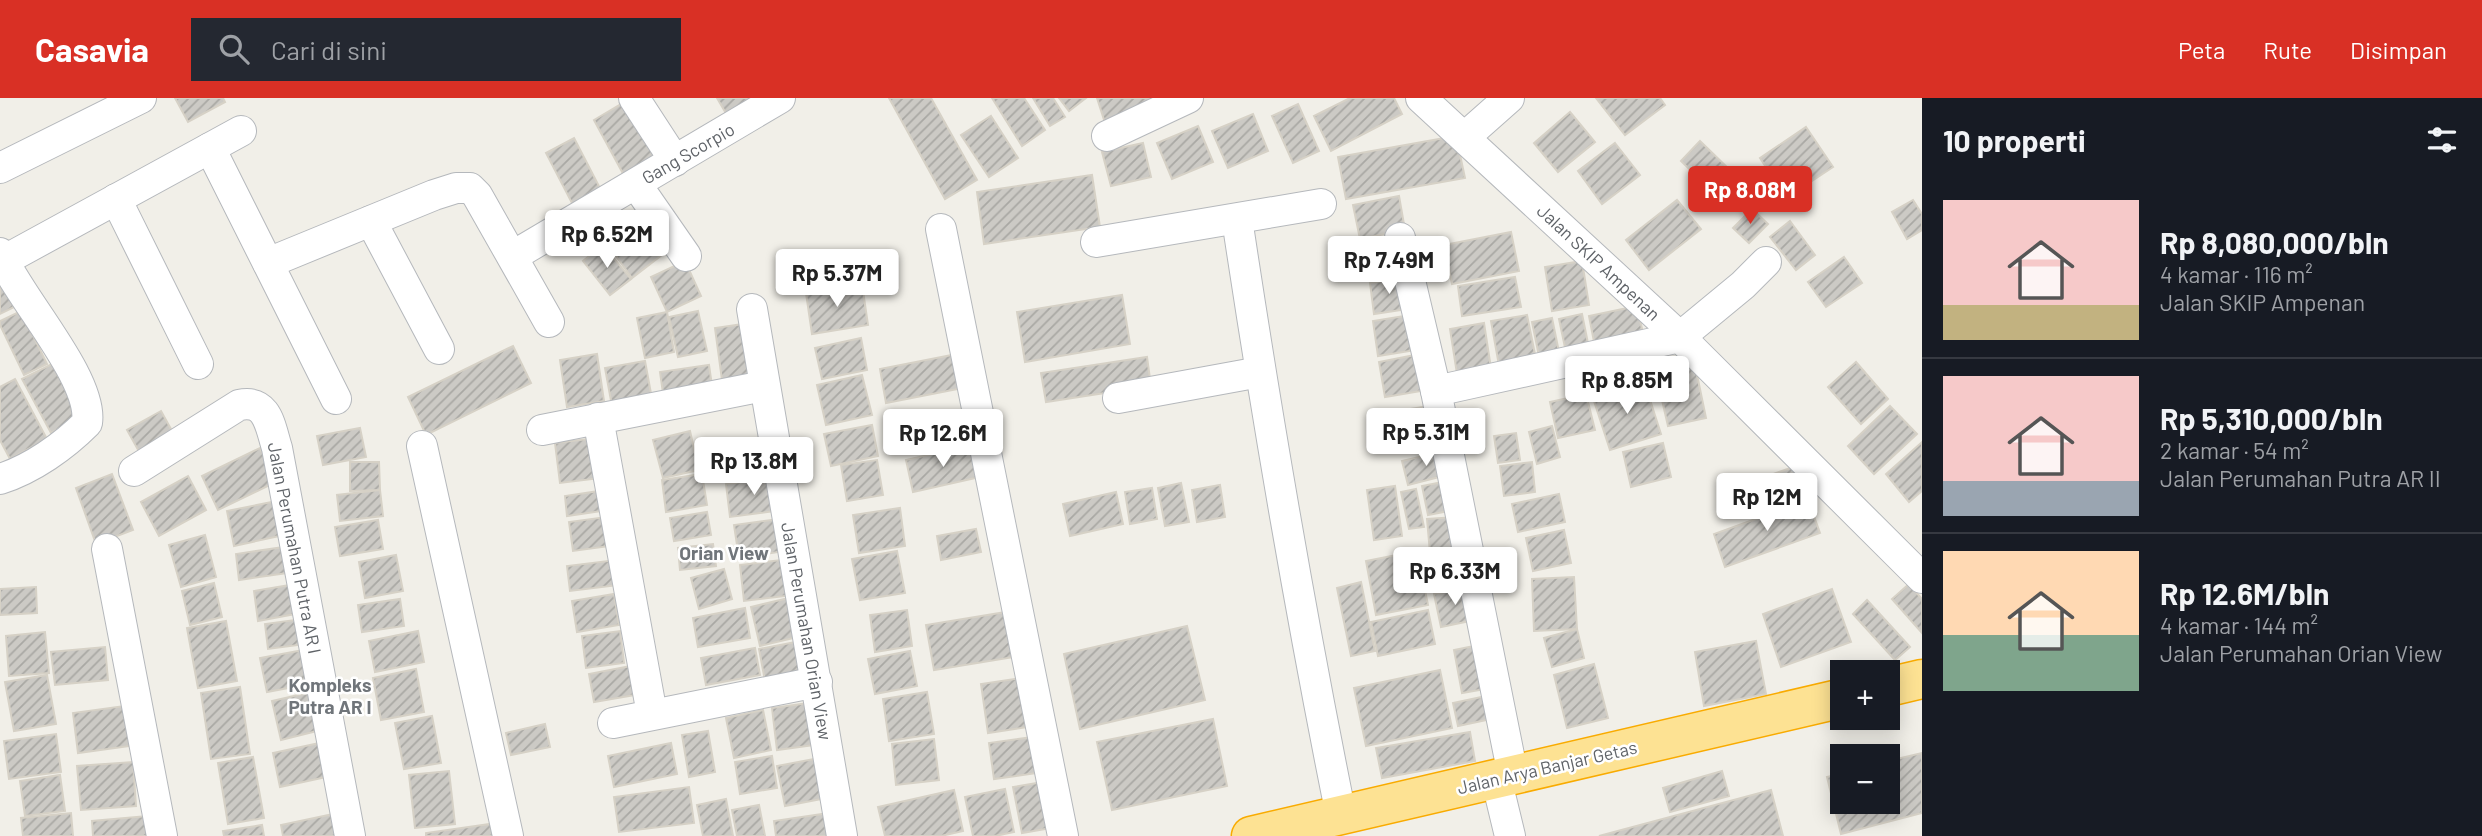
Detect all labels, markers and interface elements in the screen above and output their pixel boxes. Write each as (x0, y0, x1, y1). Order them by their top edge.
search box (191, 18, 681, 81)
text: Casavia (35, 29, 149, 69)
icon: search (215, 30, 253, 68)
text: Cari di sini (271, 34, 387, 65)
text: Peta (2178, 35, 2225, 64)
text: Rute (2263, 35, 2312, 64)
text: Disimpan (2350, 35, 2447, 64)
street label: Gang Scorpio (638, 118, 738, 188)
icon: filters (2423, 121, 2461, 159)
text: 10 properti (1943, 122, 2086, 158)
pin: Rp 8.08M (1678, 166, 1822, 226)
text: Rp 8.08M (1704, 175, 1796, 203)
street label: Jalan SKIP Ampenan (1533, 199, 1665, 325)
pin: Rp 6.52M (535, 211, 679, 270)
text: Rp 6.52M (561, 219, 653, 247)
text: Rp 8,080,000/bln (2160, 224, 2389, 260)
icon: home (1999, 228, 2083, 312)
pin: Rp 7.49M (1317, 236, 1461, 296)
text: Rp 7.49M (1344, 245, 1434, 273)
pin: Rp 5.37M (765, 250, 909, 309)
text: Rp 5.37M (792, 258, 882, 286)
text: 4 kamar · 116 m² (2160, 260, 2313, 288)
text: Jalan SKIP Ampenan (2160, 288, 2365, 316)
pin: Rp 8.85M (1555, 356, 1699, 416)
text: Rp 8.85M (1581, 365, 1673, 393)
text: Rp 5,310,000/bln (2160, 400, 2383, 436)
icon: home (1999, 404, 2083, 488)
pin: Rp 5.31M (1354, 408, 1498, 468)
pin: Rp 12.6M (871, 410, 1015, 469)
text: Rp 5.31M (1382, 417, 1470, 445)
text: Rp 12.6M (899, 418, 987, 446)
text: 2 kamar · 54 m² (2160, 436, 2309, 464)
pin: Rp 13.8M (682, 438, 826, 497)
street label: Jalan Perumahan Putra AR I (264, 440, 326, 656)
text: Rp 13.8M (710, 446, 798, 474)
text: Jalan Perumahan Putra AR II (2160, 464, 2441, 492)
pin: Rp 12M (1710, 474, 1824, 533)
text: Rp 12M (1732, 482, 1802, 510)
street label: Jalan Perumahan Orian View (777, 520, 837, 742)
district label: Orian View (679, 541, 769, 564)
pin: Rp 6.33M (1383, 547, 1527, 607)
text: Rp 6.33M (1409, 556, 1501, 584)
text: Rp 12.6M/bln (2160, 575, 2329, 611)
icon: home (1999, 579, 2083, 663)
text: 4 kamar · 144 m² (2160, 611, 2318, 639)
text: Jalan Perumahan Orian View (2160, 639, 2442, 667)
map controls (1830, 660, 1900, 814)
button: + (1830, 660, 1900, 730)
district label: Kompleks Putra AR I (288, 673, 372, 718)
street label: Jalan Arya Banjar Getas (1455, 736, 1639, 798)
button: − (1830, 744, 1900, 814)

